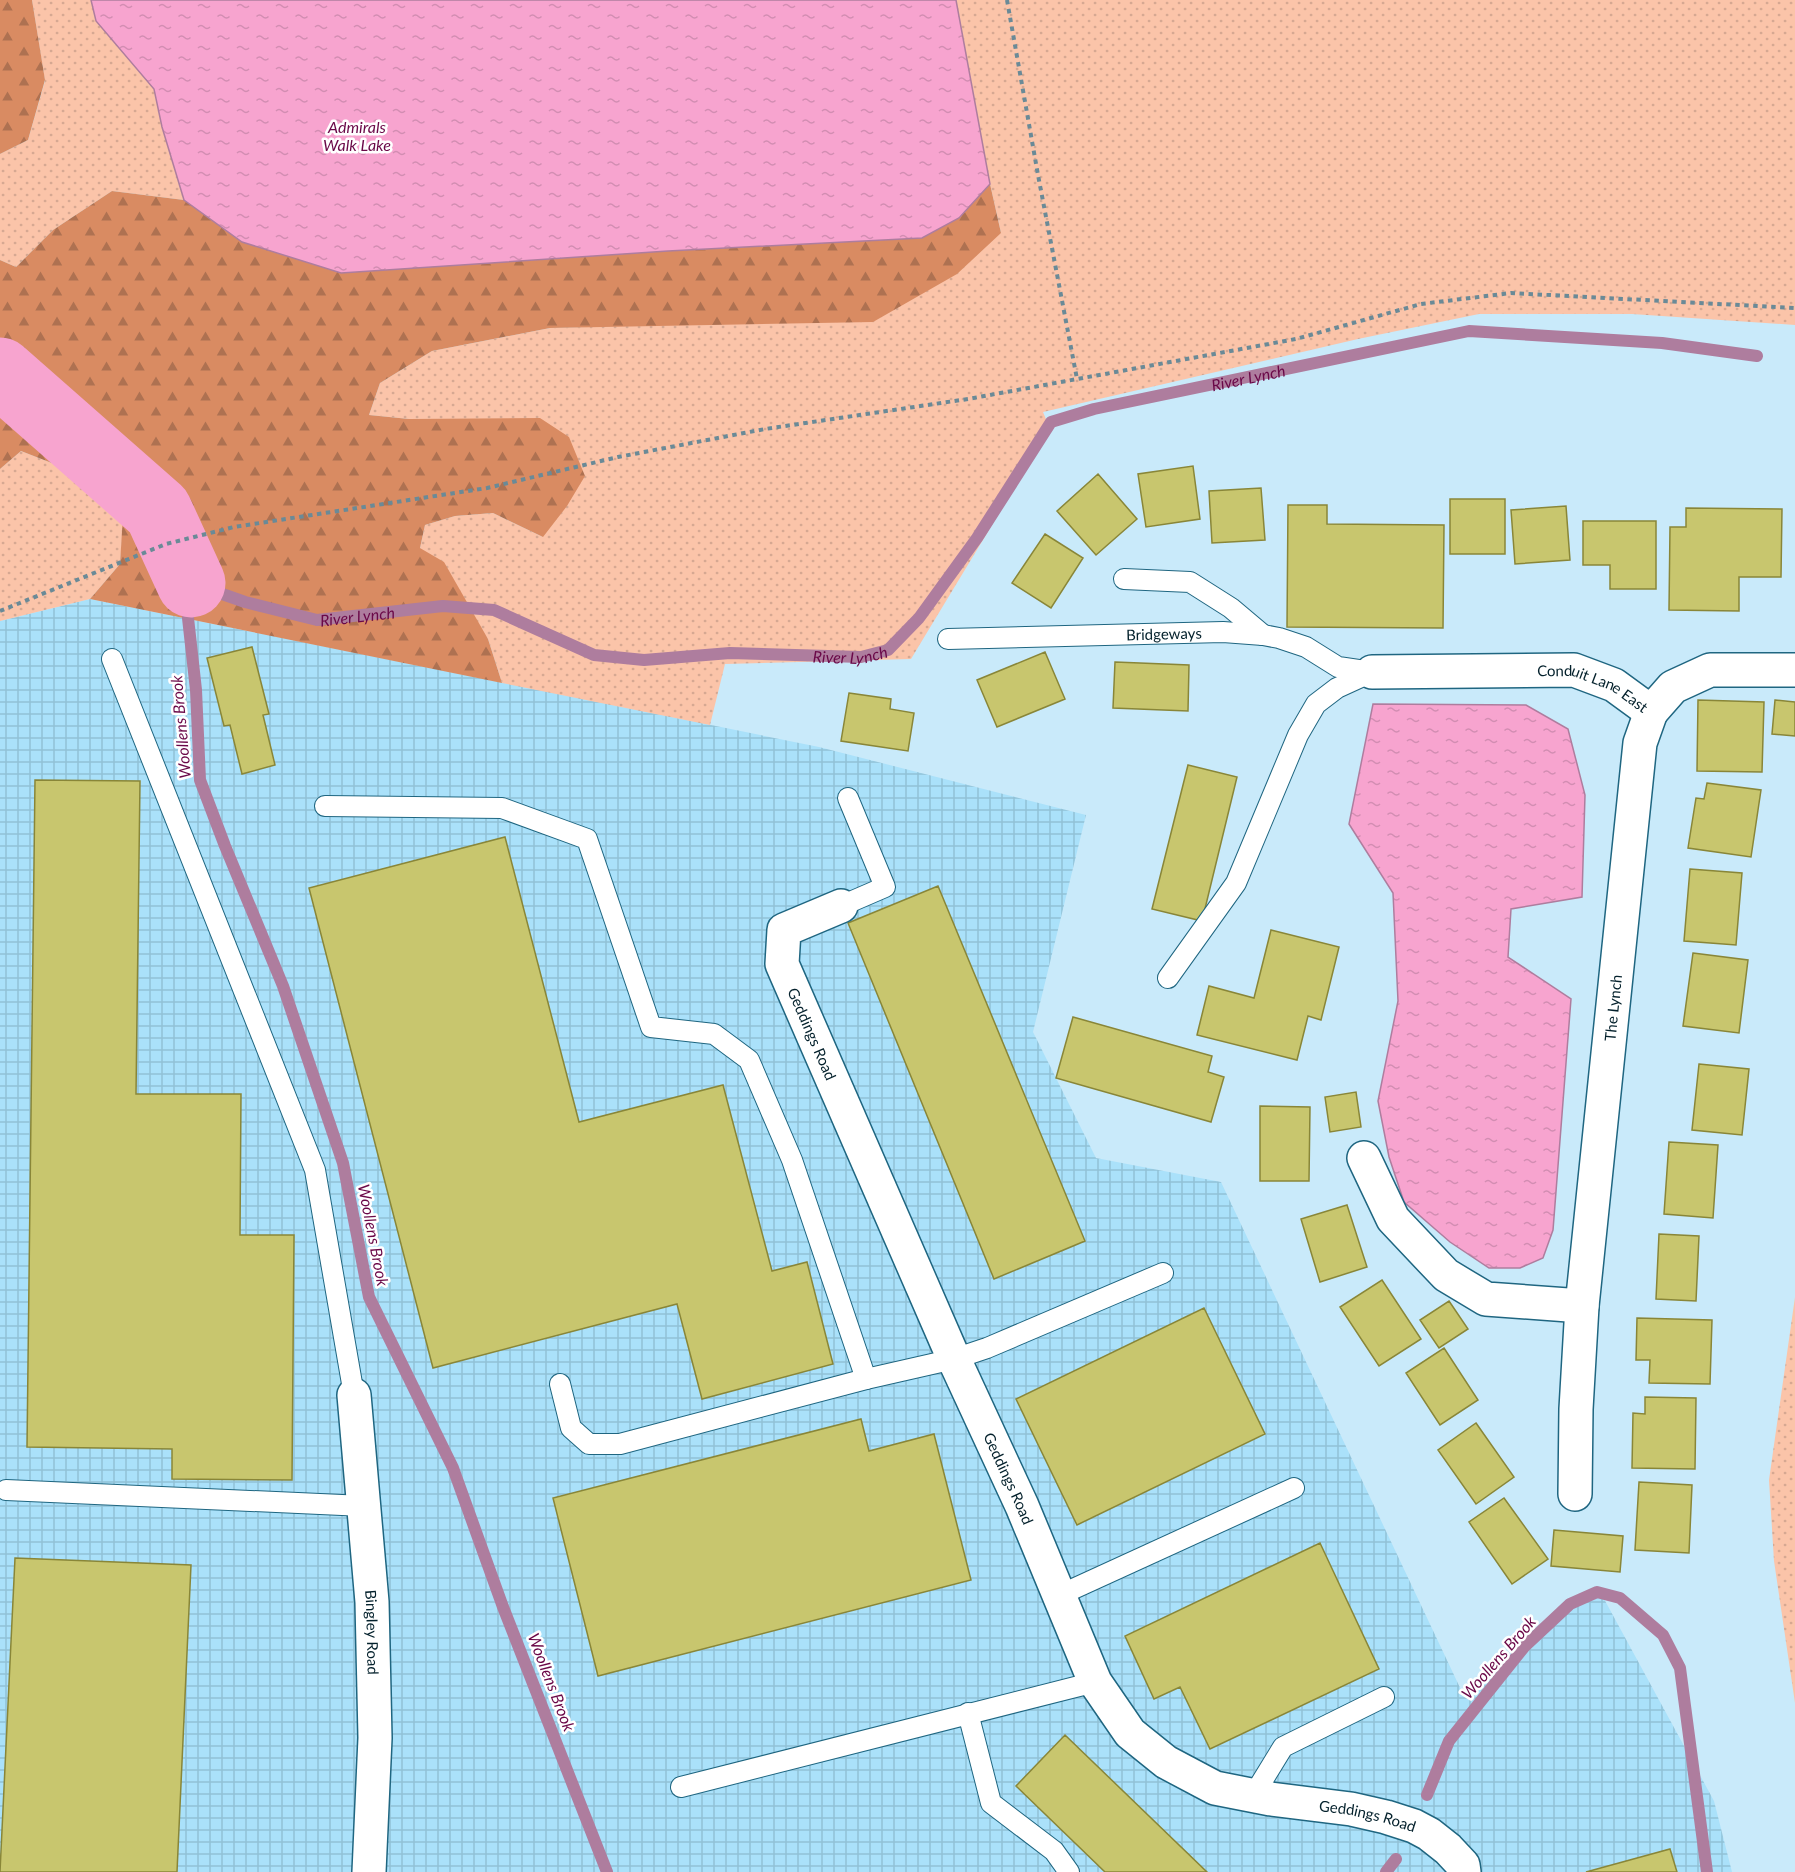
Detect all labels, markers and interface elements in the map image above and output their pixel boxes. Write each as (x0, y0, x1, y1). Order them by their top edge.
water label: Admirals Walk Lake (323, 117, 391, 154)
water label: River Lynch (1209, 360, 1287, 394)
water label: River Lynch (319, 602, 396, 629)
street label: Bridgeways (1126, 624, 1202, 643)
water label: River Lynch (812, 641, 889, 667)
street label: Conduit Lane East (1537, 661, 1652, 716)
water label: Woollens Brook (166, 674, 194, 779)
street label: The Lynch (1600, 974, 1625, 1042)
street label: Geddings Road (784, 985, 840, 1083)
water label: Woollens Brook (355, 1182, 393, 1288)
street label: Geddings Road (980, 1429, 1038, 1527)
street label: Bingley Road (362, 1589, 383, 1675)
water label: Woollens Brook (1457, 1611, 1539, 1702)
water label: Woollens Brook (525, 1630, 580, 1734)
street label: Geddings Road (1318, 1796, 1418, 1835)

